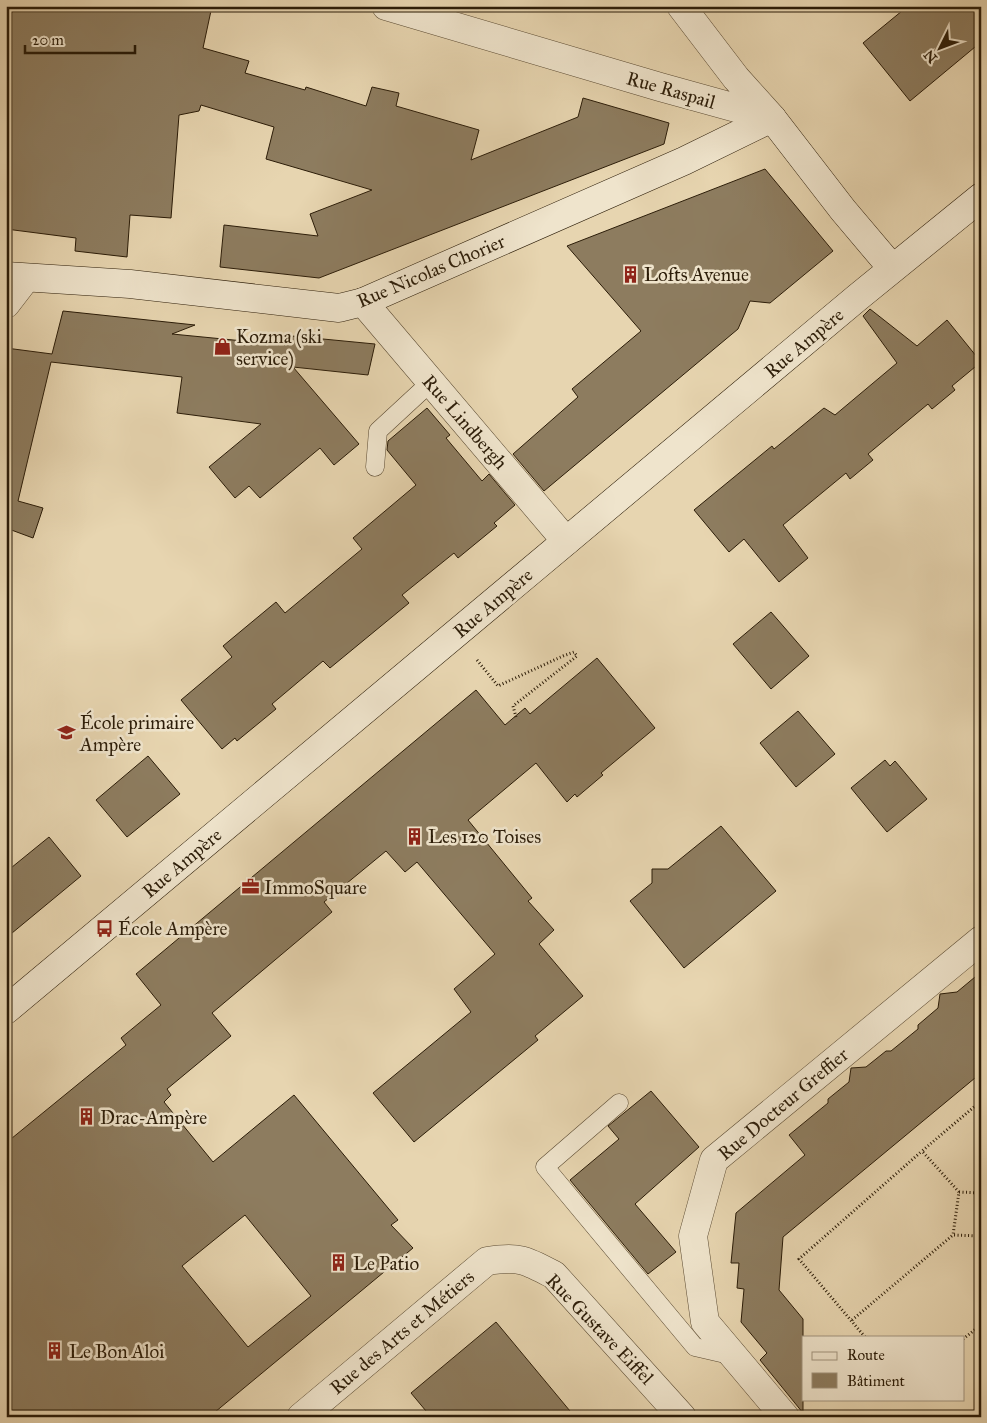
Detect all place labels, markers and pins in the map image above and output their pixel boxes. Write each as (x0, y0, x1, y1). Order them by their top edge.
place label: Lofts Avenue (644, 263, 749, 286)
building icon: Lofts Avenue (620, 264, 640, 284)
place label: Kozma (ski service) (236, 325, 322, 371)
shop icon: Kozma (ski service) (212, 337, 232, 357)
place label: École primaire Ampère (79, 710, 194, 756)
school or university icon: École primaire Ampère (56, 723, 76, 743)
place label: Les 120 Toises (428, 825, 541, 848)
building icon: Les 120 Toises (404, 826, 424, 846)
place label: ImmoSquare (264, 876, 367, 900)
office icon: ImmoSquare (240, 877, 260, 897)
place label: École Ampère (118, 916, 228, 940)
bus stop icon: École Ampère (94, 918, 114, 938)
place label: Drac-Ampère (100, 1106, 207, 1129)
building icon: Drac-Ampère (76, 1107, 96, 1127)
place label: Le Patio (353, 1252, 419, 1275)
building icon: Le Patio (329, 1253, 349, 1273)
place label: Le Bon Aloi (69, 1340, 165, 1363)
building icon: Le Bon Aloi (45, 1341, 65, 1361)

